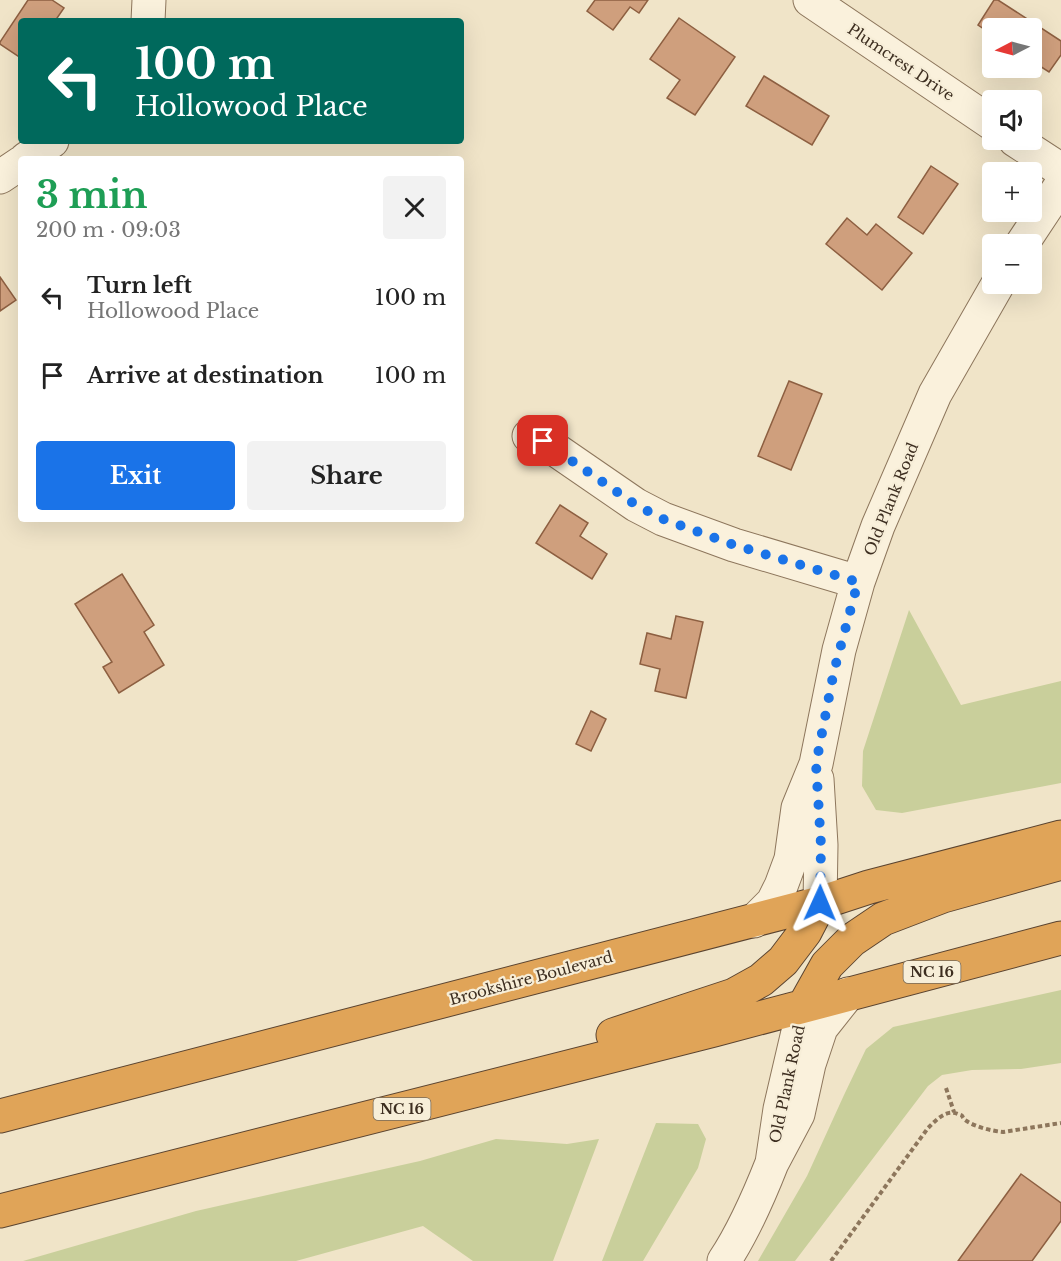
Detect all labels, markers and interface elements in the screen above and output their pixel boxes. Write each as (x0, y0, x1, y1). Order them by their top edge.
north arrow (982, 18, 1042, 78)
map controls (982, 18, 1042, 294)
street label: Plumcrest Drive (844, 19, 958, 105)
text: 100 m (135, 38, 274, 90)
icon: left (36, 42, 114, 120)
text: Hollowood Place (135, 90, 368, 123)
button: sound (982, 90, 1042, 150)
button: + (982, 162, 1042, 222)
text: 3 min (36, 173, 148, 218)
button: close (383, 176, 446, 239)
text: 200 m · 09:03 (36, 218, 181, 242)
button: − (982, 234, 1042, 294)
text: Turn left (87, 272, 192, 299)
icon: left (36, 281, 69, 314)
text: 100 m (375, 284, 446, 311)
text: Hollowood Place (87, 299, 259, 323)
icon: arrive (36, 359, 69, 392)
text: Arrive at destination (87, 362, 324, 389)
text: 100 m (375, 362, 446, 389)
pin (517, 415, 568, 466)
icon: arrive (526, 424, 559, 457)
street label: Old Plank Road (860, 440, 922, 558)
button: Exit (36, 441, 235, 510)
button: Share (247, 441, 446, 510)
position arrow (788, 871, 852, 935)
street label: Brookshire Boulevard (447, 947, 615, 1009)
road number: NC 16 (904, 961, 960, 983)
street label: Old Plank Road (765, 1023, 809, 1145)
road number: NC 16 (374, 1098, 430, 1120)

